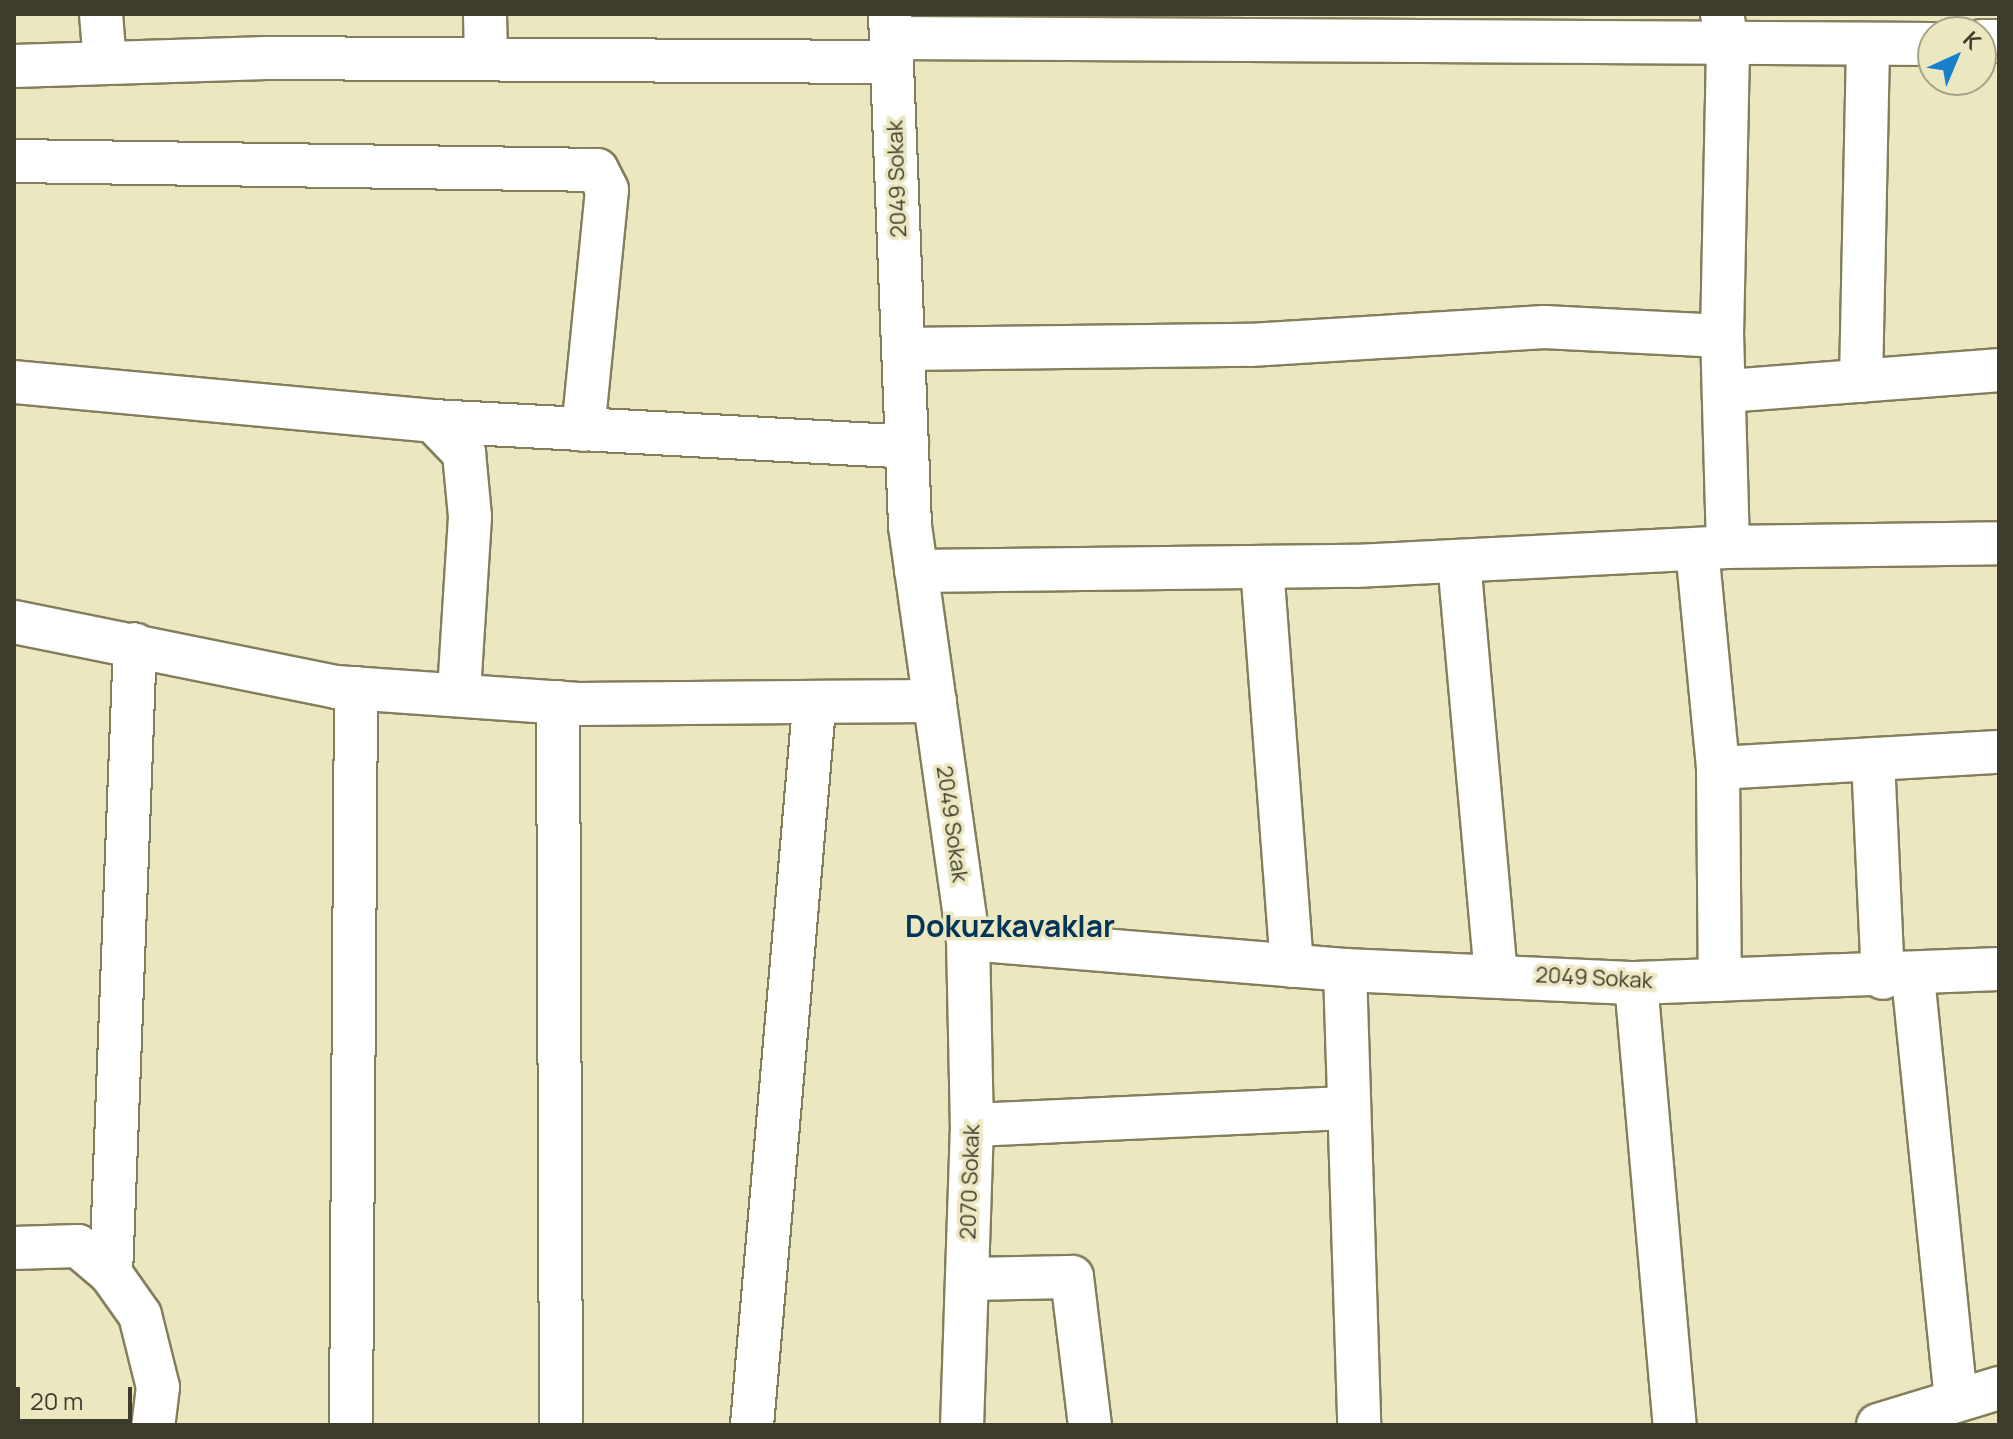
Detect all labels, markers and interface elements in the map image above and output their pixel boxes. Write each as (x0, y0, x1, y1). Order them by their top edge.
north arrow (1917, 16, 1997, 96)
text: K (1957, 24, 1988, 56)
street label: 2049 Sokak (882, 120, 912, 238)
street label: 2049 Sokak (931, 764, 973, 884)
district label: Dokuzkavaklar (905, 908, 1115, 944)
street label: 2049 Sokak (1535, 962, 1653, 994)
street label: 2070 Sokak (955, 1124, 985, 1240)
scale bar (20, 1371, 136, 1421)
text: 20 m (30, 1384, 83, 1417)

